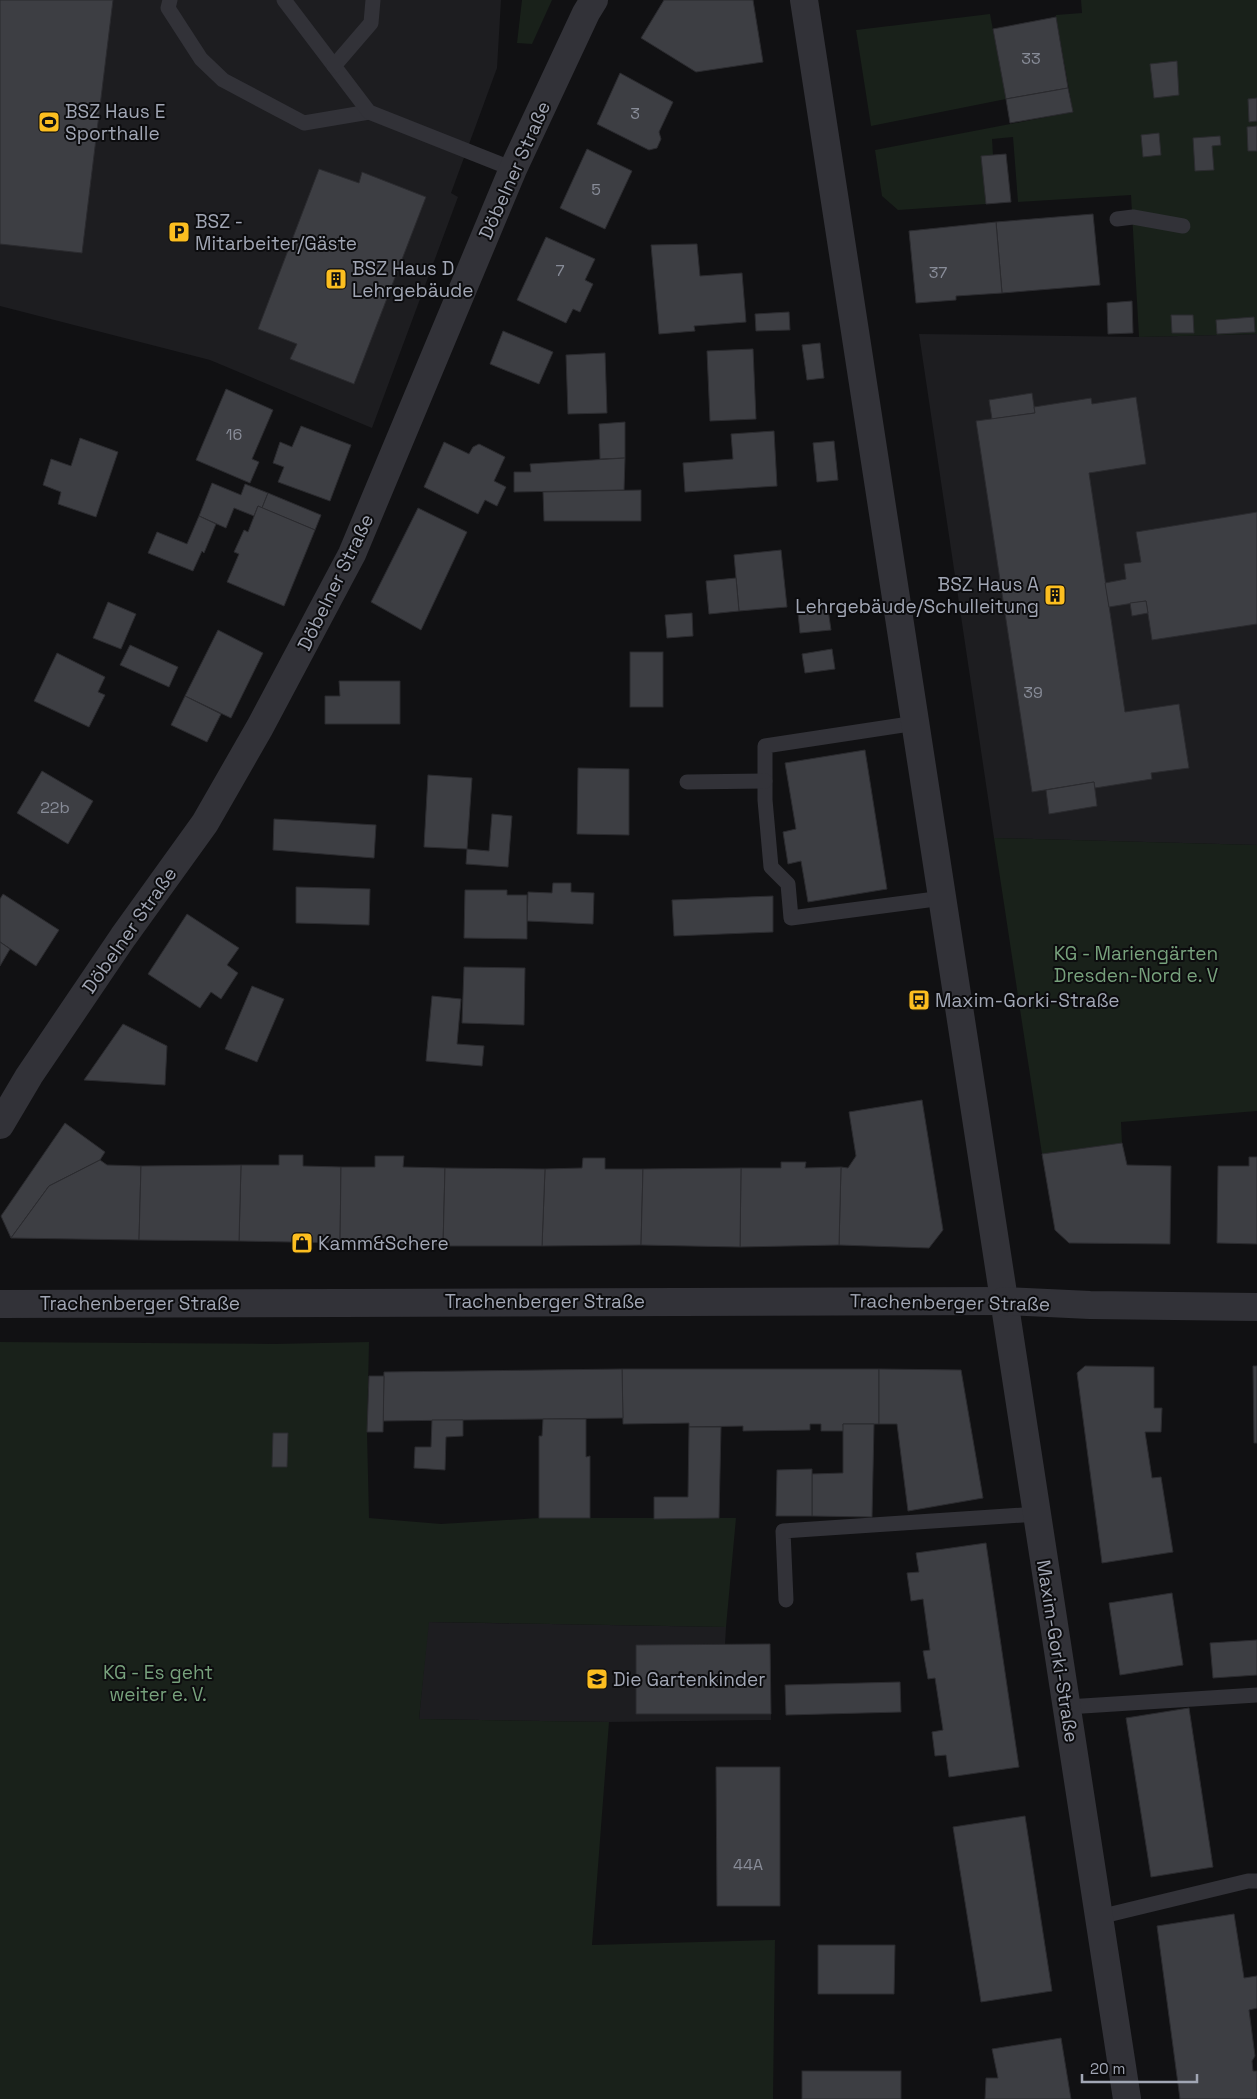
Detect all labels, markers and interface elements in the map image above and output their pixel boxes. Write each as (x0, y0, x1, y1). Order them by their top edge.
house number: 33 (1021, 48, 1041, 69)
street label: Döbelner Straße (473, 97, 556, 243)
place label: BSZ Haus E Sporthalle (65, 99, 165, 146)
house number: 3 (630, 103, 640, 124)
sports icon: BSZ Haus E Sporthalle (37, 110, 61, 134)
house number: 5 (591, 179, 601, 200)
place label: BSZ - Mitarbeiter/Gäste (195, 209, 357, 256)
parking icon: BSZ - Mitarbeiter/Gäste (167, 220, 191, 244)
place label: BSZ Haus D Lehrgebäude (352, 256, 474, 303)
house number: 7 (555, 260, 565, 281)
house number: 37 (929, 262, 947, 283)
building icon: BSZ Haus D Lehrgebäude (324, 267, 348, 291)
house number: 16 (226, 424, 242, 445)
street label: Döbelner Straße (292, 510, 379, 655)
place label: BSZ Haus A Lehrgebäude/Schulleitung (795, 572, 1039, 619)
building icon: BSZ Haus A Lehrgebäude/Schulleitung (1043, 583, 1067, 607)
house number: 39 (1023, 682, 1043, 703)
house number: 22b (40, 797, 70, 818)
street label: Döbelner Straße (77, 862, 182, 998)
park label: KG - Mariengärten Dresden-Nord e. V (1054, 941, 1218, 988)
bus stop icon: Maxim-Gorki-Straße (907, 988, 931, 1012)
place label: Maxim-Gorki-Straße (935, 988, 1120, 1013)
shop icon: Kamm&Schere (290, 1231, 314, 1255)
place label: Kamm&Schere (318, 1231, 449, 1256)
street label: Trachenberger Straße (850, 1288, 1050, 1317)
street label: Trachenberger Straße (445, 1289, 645, 1314)
street label: Trachenberger Straße (40, 1291, 240, 1316)
street label: Maxim-Gorki-Straße (1031, 1558, 1084, 1744)
park label: KG - Es geht weiter e. V. (103, 1660, 213, 1707)
school or university icon: Die Gartenkinder (585, 1667, 609, 1691)
place label: Die Gartenkinder (613, 1667, 765, 1692)
house number: 44A (733, 1854, 763, 1875)
scale bar (1082, 2052, 1197, 2084)
text: 20 m (1090, 2059, 1125, 2078)

